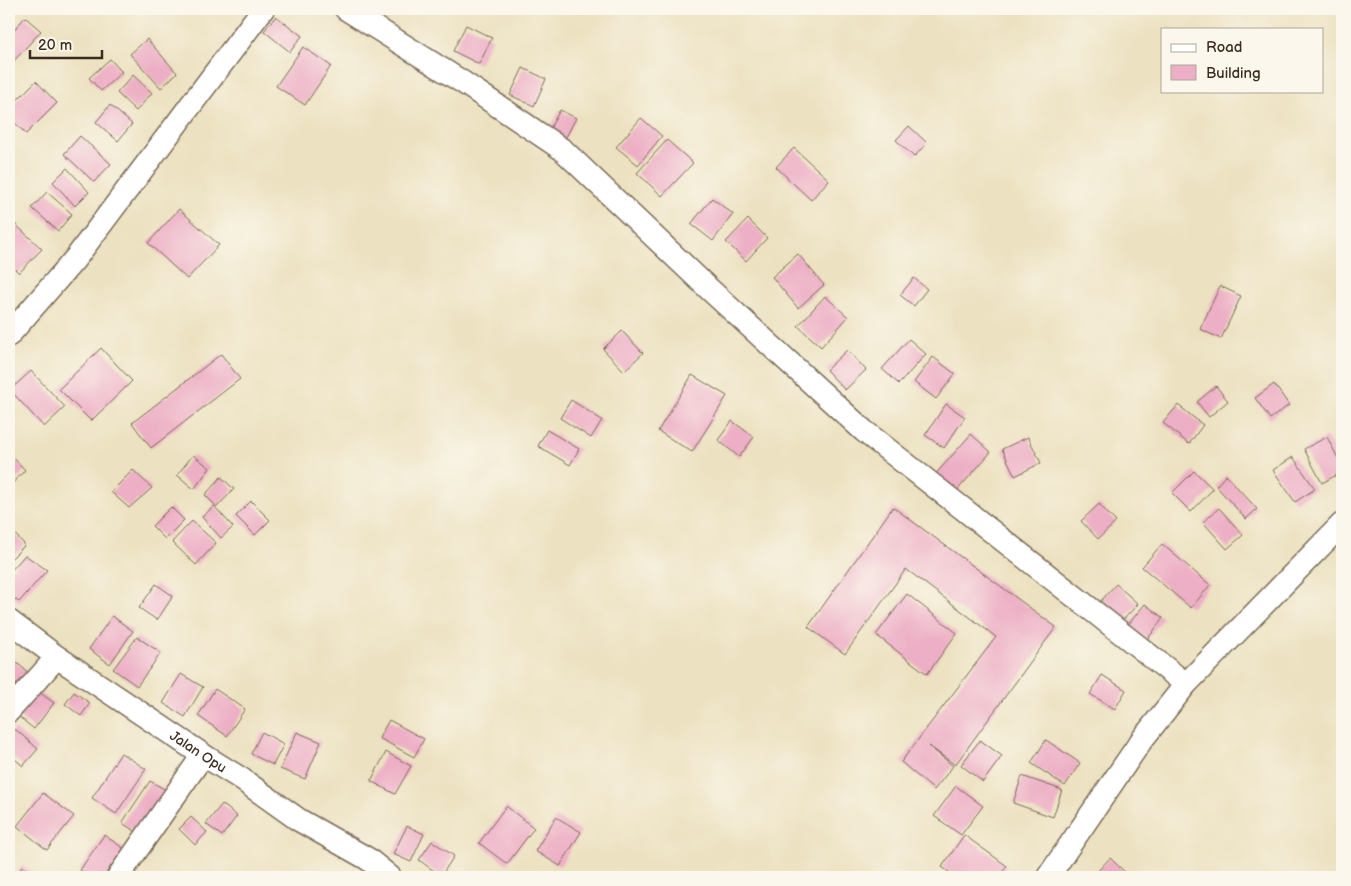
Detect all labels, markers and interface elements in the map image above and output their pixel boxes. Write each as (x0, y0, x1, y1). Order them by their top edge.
scale bar (30, 28, 102, 60)
legend (1161, 28, 1324, 92)
text: 20 m (38, 36, 72, 55)
text: Road (1206, 38, 1242, 57)
text: Building (1206, 64, 1261, 83)
street label: Jalan Opu (167, 727, 230, 776)

